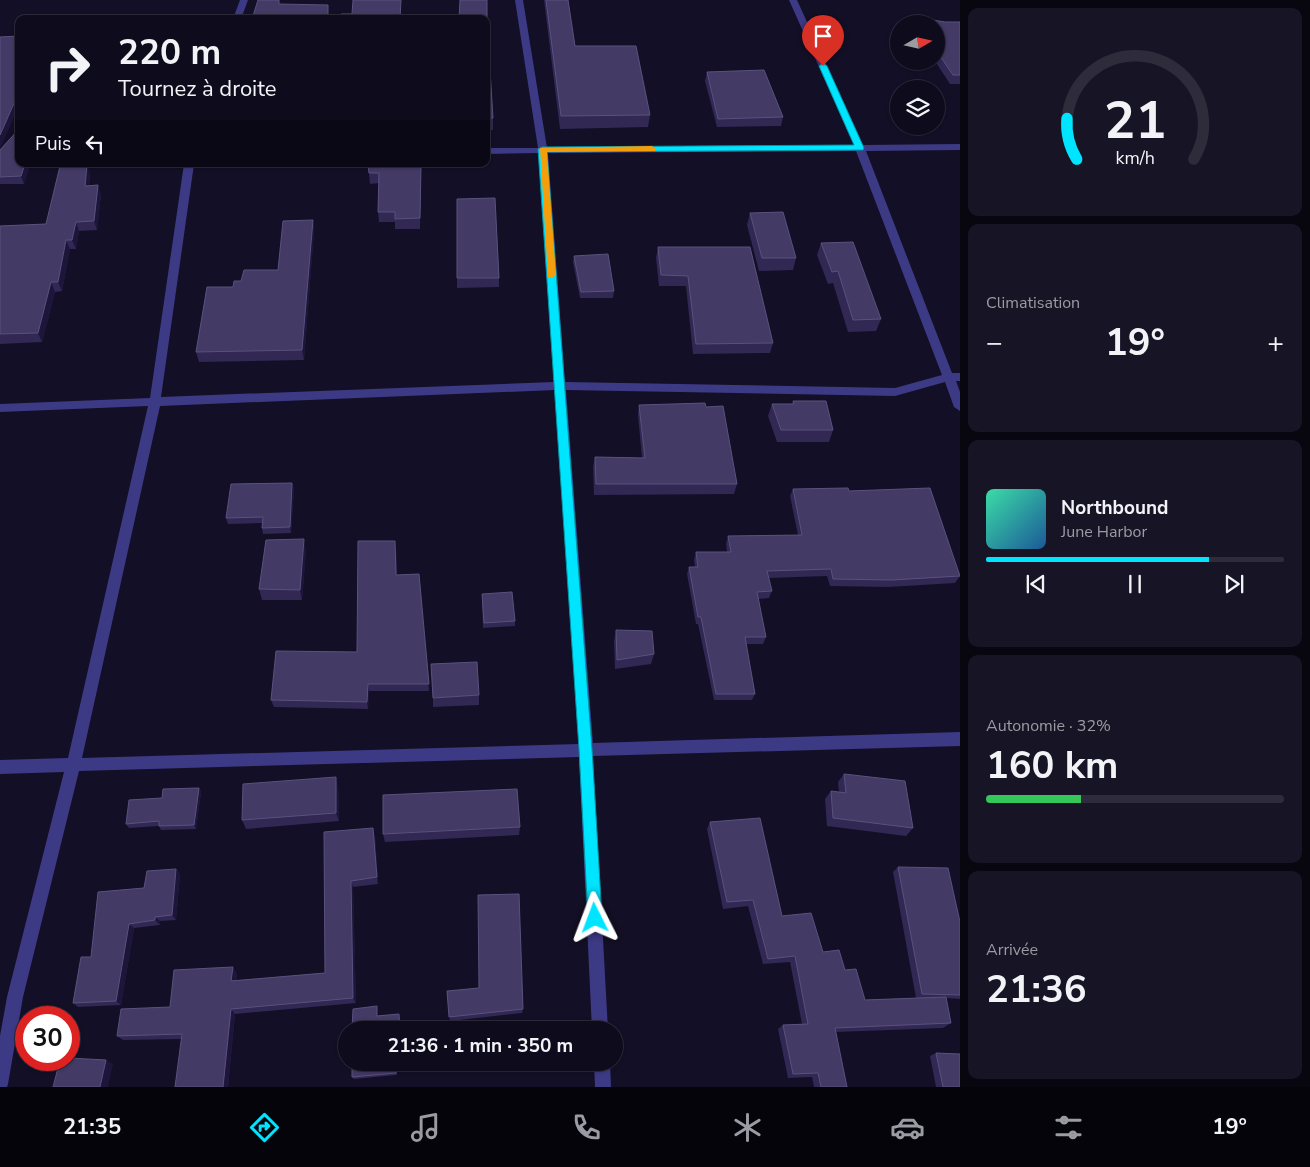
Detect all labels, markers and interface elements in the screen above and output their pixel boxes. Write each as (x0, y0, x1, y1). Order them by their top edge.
pin (802, 15, 844, 66)
north arrow (890, 15, 945, 70)
map controls (890, 15, 945, 135)
icon: arrive (809, 22, 837, 50)
text: 220 m (118, 29, 221, 76)
icon: right (35, 35, 100, 100)
text: Tournez à droite (118, 74, 277, 104)
button: layers (890, 80, 945, 135)
text: 21 (1104, 85, 1166, 156)
icon: left (81, 130, 109, 158)
text: Puis (35, 131, 71, 157)
text: km/h (1115, 146, 1155, 170)
text: Climatisation (986, 292, 1080, 314)
text: 19° (1105, 317, 1165, 368)
text: − (986, 324, 1003, 362)
text: + (1267, 324, 1284, 362)
text: Northbound (1061, 495, 1168, 521)
text: June Harbor (1061, 521, 1147, 543)
icon: previous (1022, 570, 1050, 598)
icon: pause (1121, 570, 1149, 598)
icon: next (1220, 570, 1248, 598)
text: Autonomie · 32% (986, 715, 1111, 737)
text: 160 km (986, 740, 1118, 791)
position arrow (568, 891, 620, 943)
text: Arrivée (986, 939, 1038, 961)
text: 21:36 (986, 964, 1087, 1015)
speed limit sign: 30 (15, 1006, 80, 1071)
text: 21:36 · 1 min · 350 m (388, 1033, 573, 1059)
icon: directions (247, 1110, 282, 1145)
icon: music (408, 1110, 443, 1145)
icon: phone (569, 1110, 604, 1145)
icon: climate (730, 1110, 765, 1145)
icon: car (890, 1110, 925, 1145)
icon: filters (1051, 1110, 1086, 1145)
text: 21:35 (63, 1112, 121, 1142)
text: 19° (1212, 1112, 1247, 1142)

